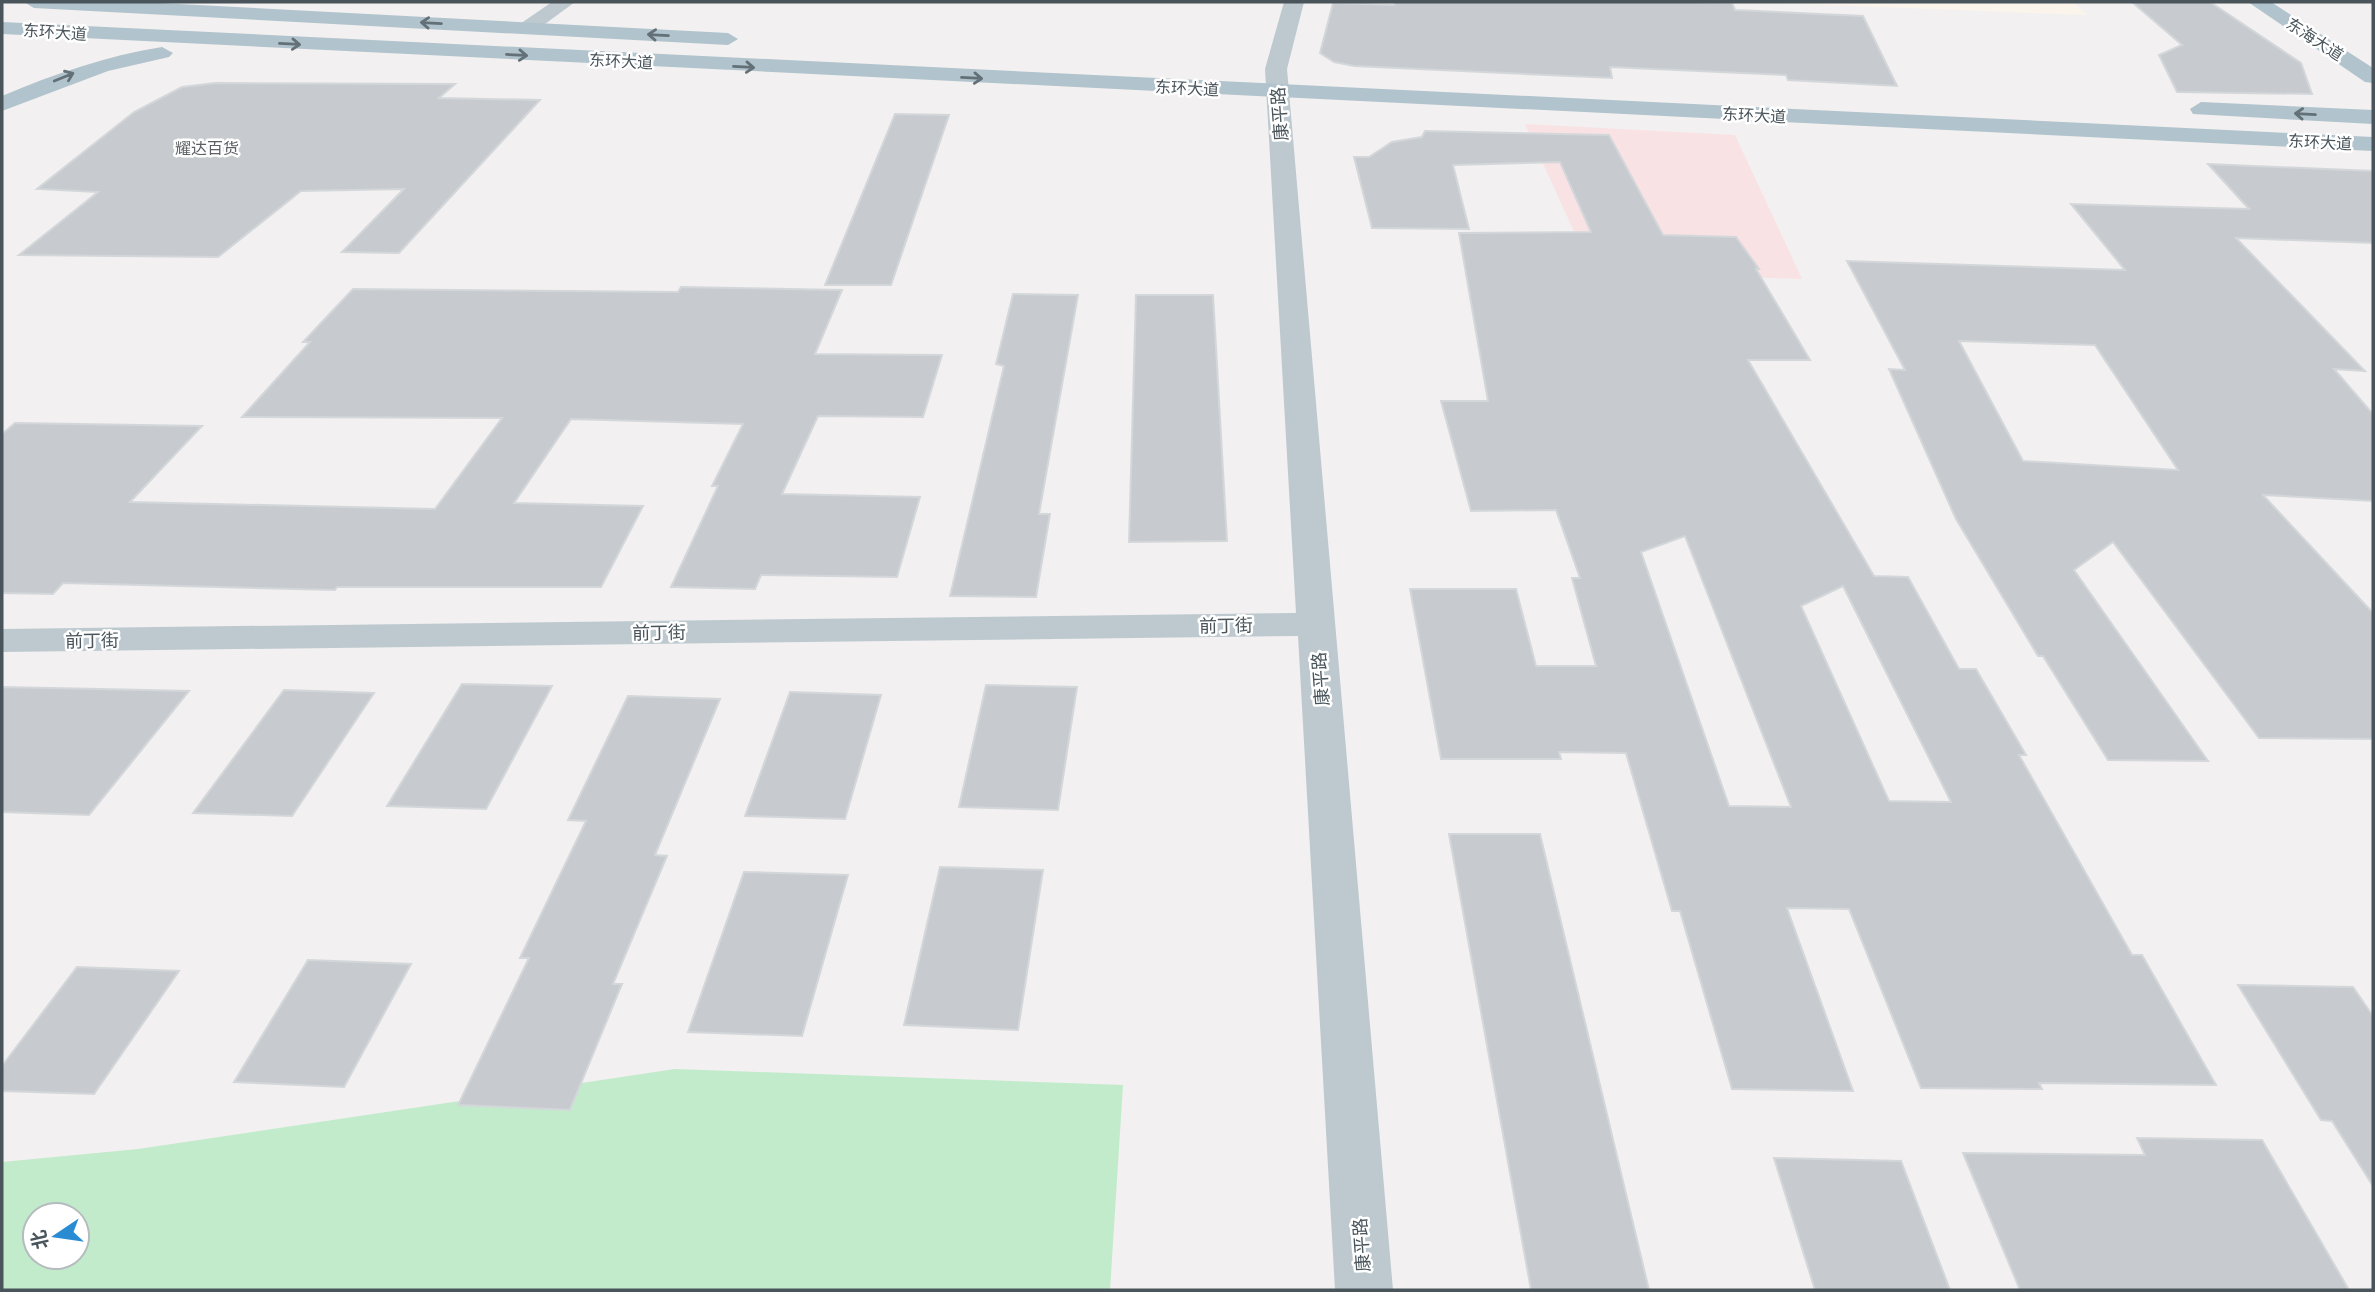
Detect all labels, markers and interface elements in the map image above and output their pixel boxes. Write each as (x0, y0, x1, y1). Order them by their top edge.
street label: 东海大道 (2283, 14, 2347, 64)
one-way arrow (421, 16, 443, 29)
street label: 东环大道 (22, 21, 88, 43)
one-way arrow (647, 29, 670, 42)
one-way arrow (278, 38, 301, 51)
one-way arrow (505, 49, 528, 62)
street label: 东环大道 (589, 50, 653, 72)
one-way arrow (733, 60, 756, 73)
one-way arrow (53, 69, 75, 82)
one-way arrow (960, 71, 983, 84)
street label: 东环大道 (1155, 77, 1219, 99)
street label: 康平路 (1267, 86, 1291, 142)
street label: 东环大道 (1722, 104, 1786, 126)
one-way arrow (2294, 108, 2317, 121)
street label: 东环大道 (2288, 131, 2352, 153)
district label: 耀达百货 (175, 139, 239, 157)
street label: 前丁街 (1199, 615, 1253, 635)
street label: 前丁街 (632, 622, 686, 642)
street label: 前丁街 (65, 630, 119, 650)
street label: 康平路 (1308, 651, 1332, 707)
north arrow (21, 1201, 91, 1271)
street label: 康平路 (1349, 1217, 1373, 1273)
text: 北 (27, 1228, 52, 1252)

